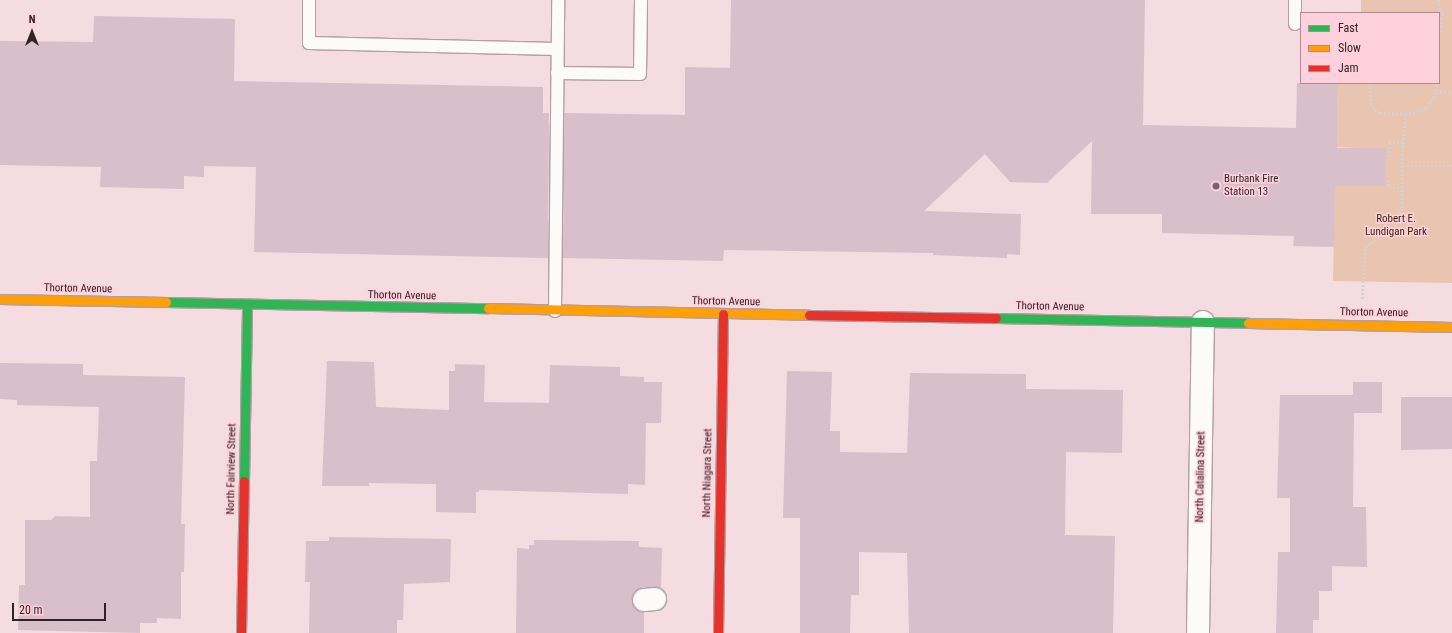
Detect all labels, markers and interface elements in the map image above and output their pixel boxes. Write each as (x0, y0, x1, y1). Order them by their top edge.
north arrow (12, 12, 52, 52)
legend (1300, 12, 1440, 84)
text: N (29, 13, 35, 26)
text: Fast (1338, 21, 1358, 35)
text: Slow (1338, 41, 1361, 55)
text: Jam (1338, 61, 1359, 75)
place label: Burbank Fire Station 13 (1224, 173, 1278, 199)
marker: Burbank Fire Station 13 (1211, 181, 1221, 191)
park label: Robert E. Lundigan Park (1365, 213, 1427, 239)
street label: Thorton Avenue (44, 282, 112, 296)
street label: Thorton Avenue (368, 289, 436, 303)
street label: Thorton Avenue (692, 295, 760, 309)
street label: Thorton Avenue (1016, 300, 1084, 314)
street label: Thorton Avenue (1340, 306, 1408, 320)
street label: North Fairview Street (225, 423, 239, 515)
street label: North Niagara Street (701, 428, 715, 518)
street label: North Catalina Street (1194, 431, 1208, 523)
scale bar (14, 595, 108, 621)
text: 20 m (19, 603, 43, 617)

